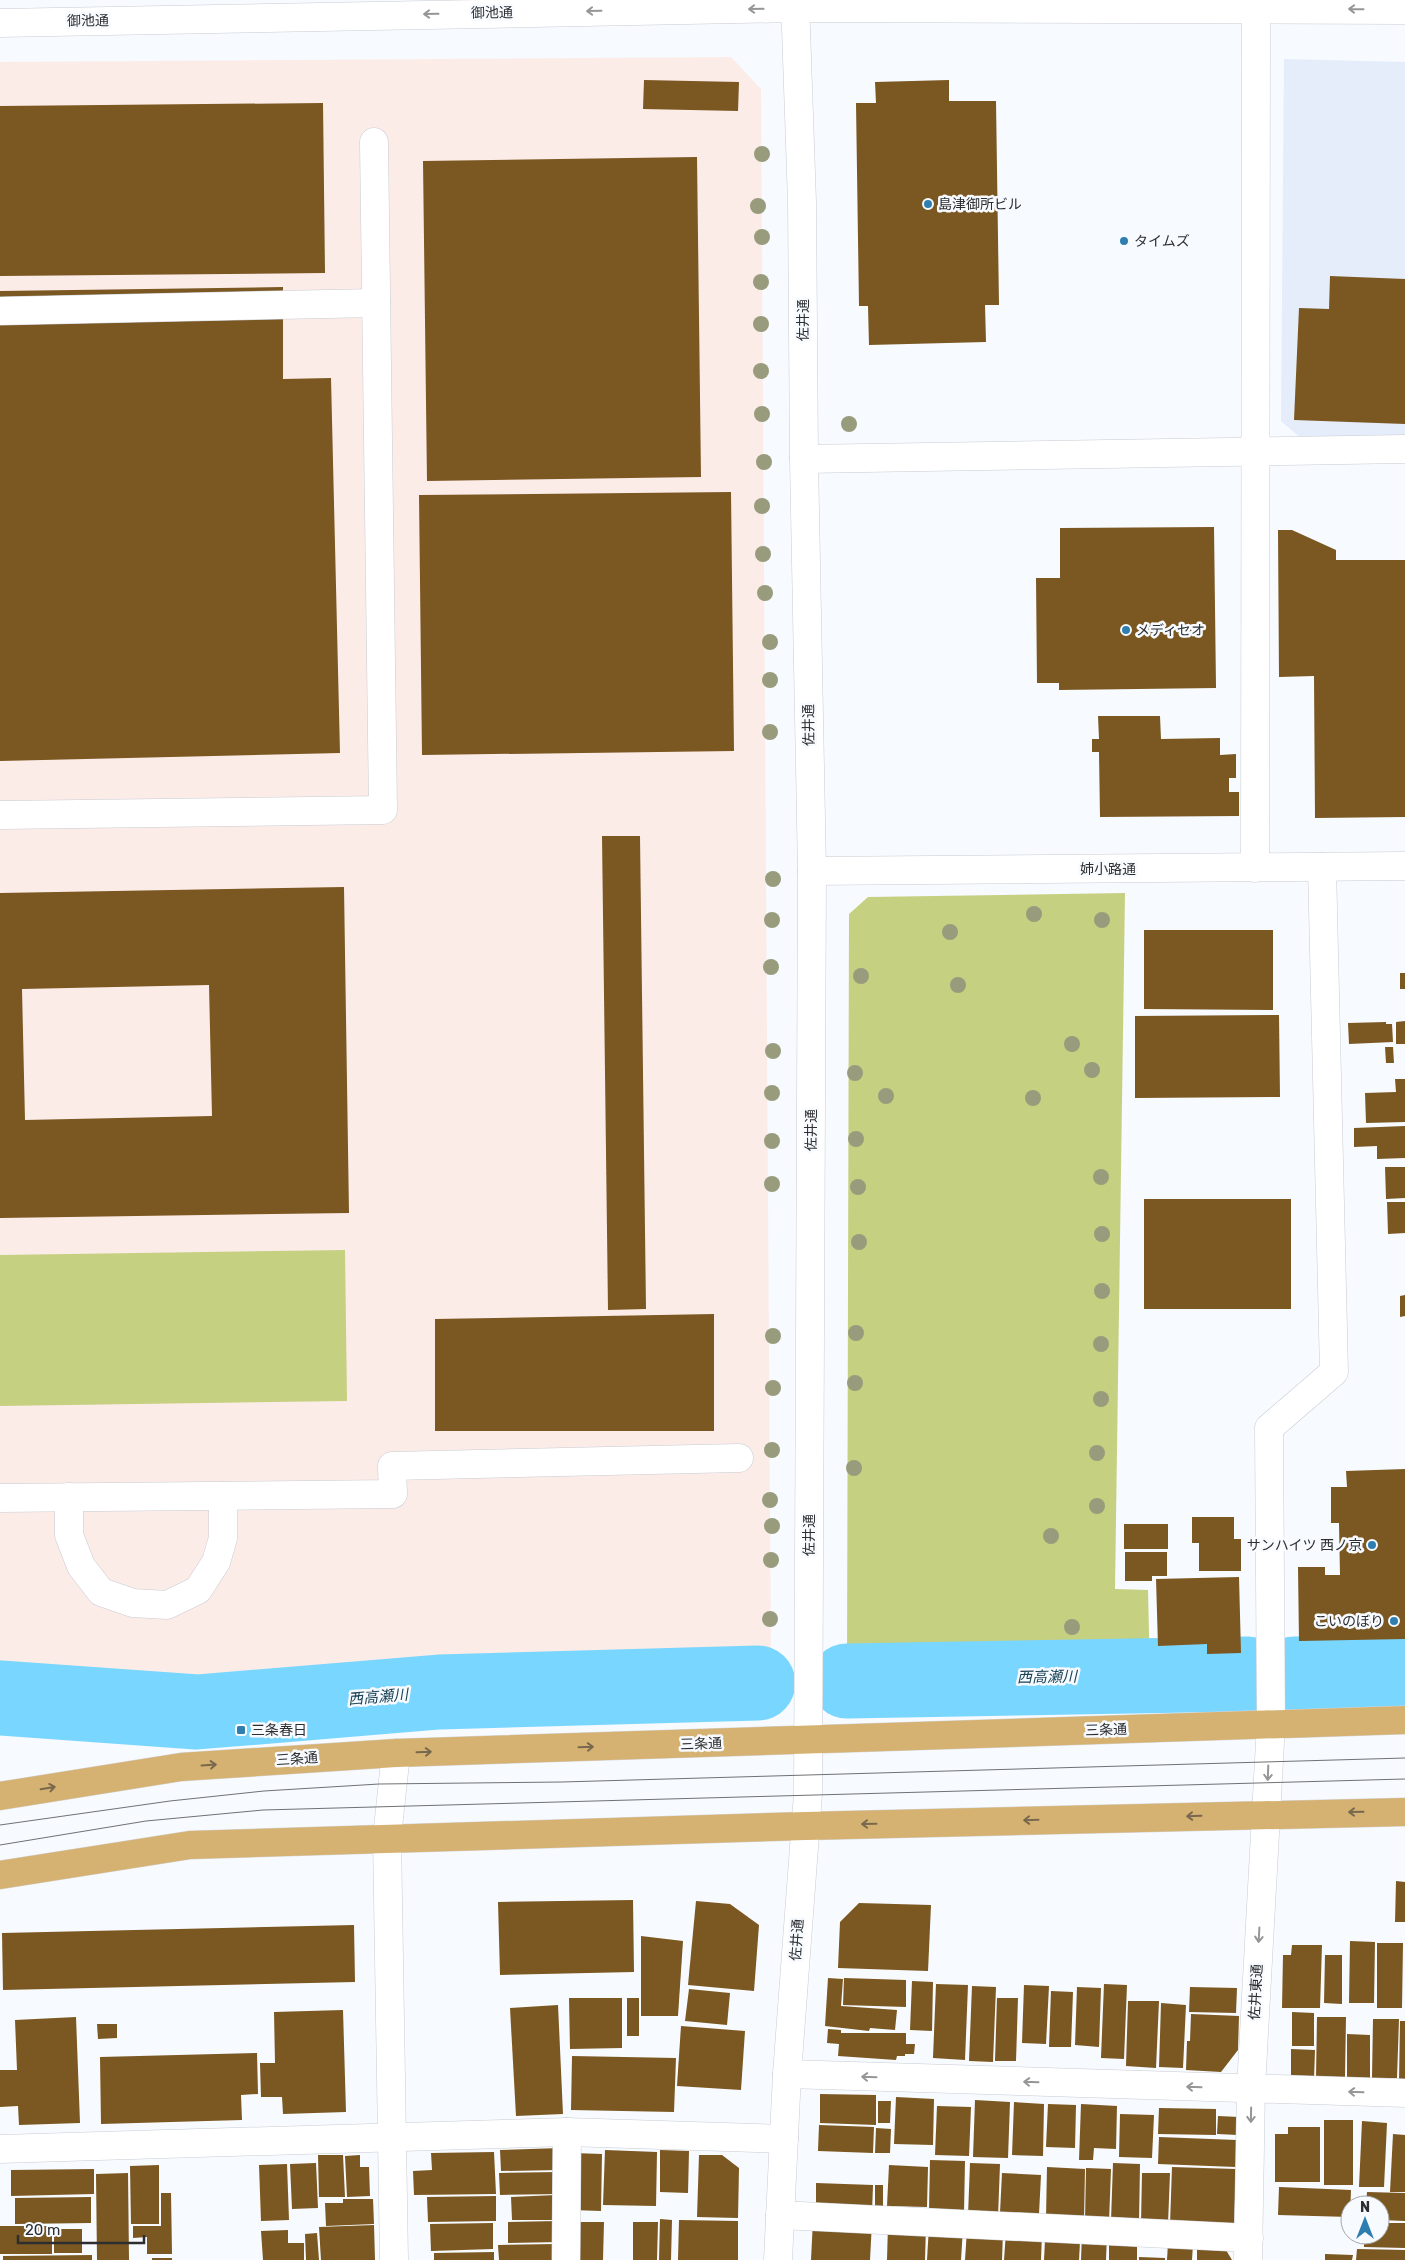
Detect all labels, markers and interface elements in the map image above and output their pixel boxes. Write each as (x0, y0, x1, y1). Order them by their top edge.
street label: 御池通 (471, 4, 513, 22)
one-way arrow (749, 4, 765, 14)
one-way arrow (1349, 4, 1365, 14)
one-way arrow (586, 7, 602, 16)
one-way arrow (424, 10, 440, 19)
street label: 御池通 (67, 12, 109, 30)
place label: 島津御所ビル (938, 196, 1022, 213)
marker: 島津御所ビル (922, 198, 934, 210)
place label: タイムズ (1134, 233, 1190, 250)
marker: タイムズ (1118, 235, 1130, 247)
street label: 佐井通 (795, 299, 812, 341)
place label: メディセオ (1136, 622, 1205, 639)
marker: メディセオ (1120, 624, 1132, 636)
street label: 佐井通 (800, 704, 818, 746)
street label: 姉小路通 (1080, 861, 1136, 878)
street label: 佐井通 (803, 1109, 820, 1151)
street label: 佐井通 (801, 1514, 818, 1556)
place label: サンハイツ 西ノ京 (1247, 1537, 1362, 1554)
marker: サンハイツ 西ノ京 (1366, 1539, 1378, 1551)
place label: こいのぼり (1314, 1613, 1384, 1630)
marker: こいのぼり (1388, 1615, 1400, 1627)
water label: 西高瀬川 (1017, 1667, 1079, 1687)
water label: 西高瀬川 (347, 1685, 411, 1709)
street label: 三条通 (1085, 1721, 1127, 1739)
place label: 三条春日 (251, 1722, 307, 1739)
marker: 三条春日 (235, 1724, 247, 1736)
street label: 三条通 (680, 1735, 722, 1753)
one-way arrow (578, 1743, 594, 1752)
one-way arrow (415, 1747, 431, 1757)
street label: 三条通 (275, 1749, 319, 1769)
one-way arrow (201, 1761, 217, 1770)
one-way arrow (1263, 1764, 1273, 1781)
one-way arrow (40, 1782, 56, 1792)
one-way arrow (1349, 1807, 1365, 1817)
one-way arrow (1186, 1811, 1202, 1820)
one-way arrow (1024, 1815, 1040, 1825)
one-way arrow (861, 1819, 878, 1829)
street label: 佐井通 (787, 1918, 807, 1962)
one-way arrow (1255, 1927, 1264, 1943)
street label: 佐井東通 (1246, 1964, 1266, 2020)
one-way arrow (861, 2072, 878, 2082)
one-way arrow (1024, 2077, 1040, 2087)
one-way arrow (1186, 2082, 1202, 2091)
one-way arrow (1349, 2087, 1365, 2096)
one-way arrow (1246, 2106, 1256, 2123)
north arrow (1340, 2195, 1390, 2245)
text: N (1360, 2199, 1370, 2216)
scale bar (18, 2212, 144, 2244)
text: 20 m (25, 2221, 60, 2239)

